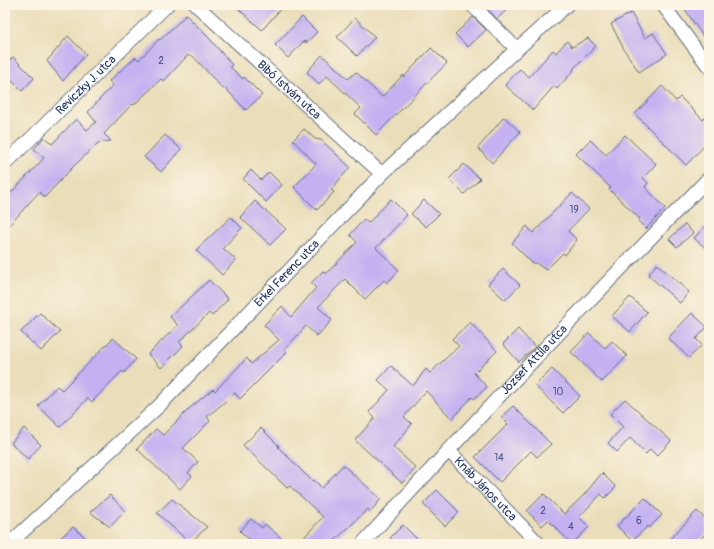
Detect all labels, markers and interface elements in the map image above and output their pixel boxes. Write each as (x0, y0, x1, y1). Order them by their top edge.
street label: Reviczky J. utca (53, 52, 120, 118)
house number: 2 (158, 55, 164, 67)
street label: Bibó István utca (254, 57, 324, 123)
house number: 19 (569, 204, 579, 216)
street label: Erkel Ferenc utca (251, 236, 323, 310)
street label: József Attila utca (498, 322, 571, 398)
house number: 10 (553, 386, 564, 398)
house number: 14 (494, 452, 504, 464)
street label: Knáb János utca (451, 454, 520, 525)
house number: 2 (540, 505, 546, 517)
house number: 6 (636, 515, 642, 527)
house number: 4 (568, 521, 574, 533)

